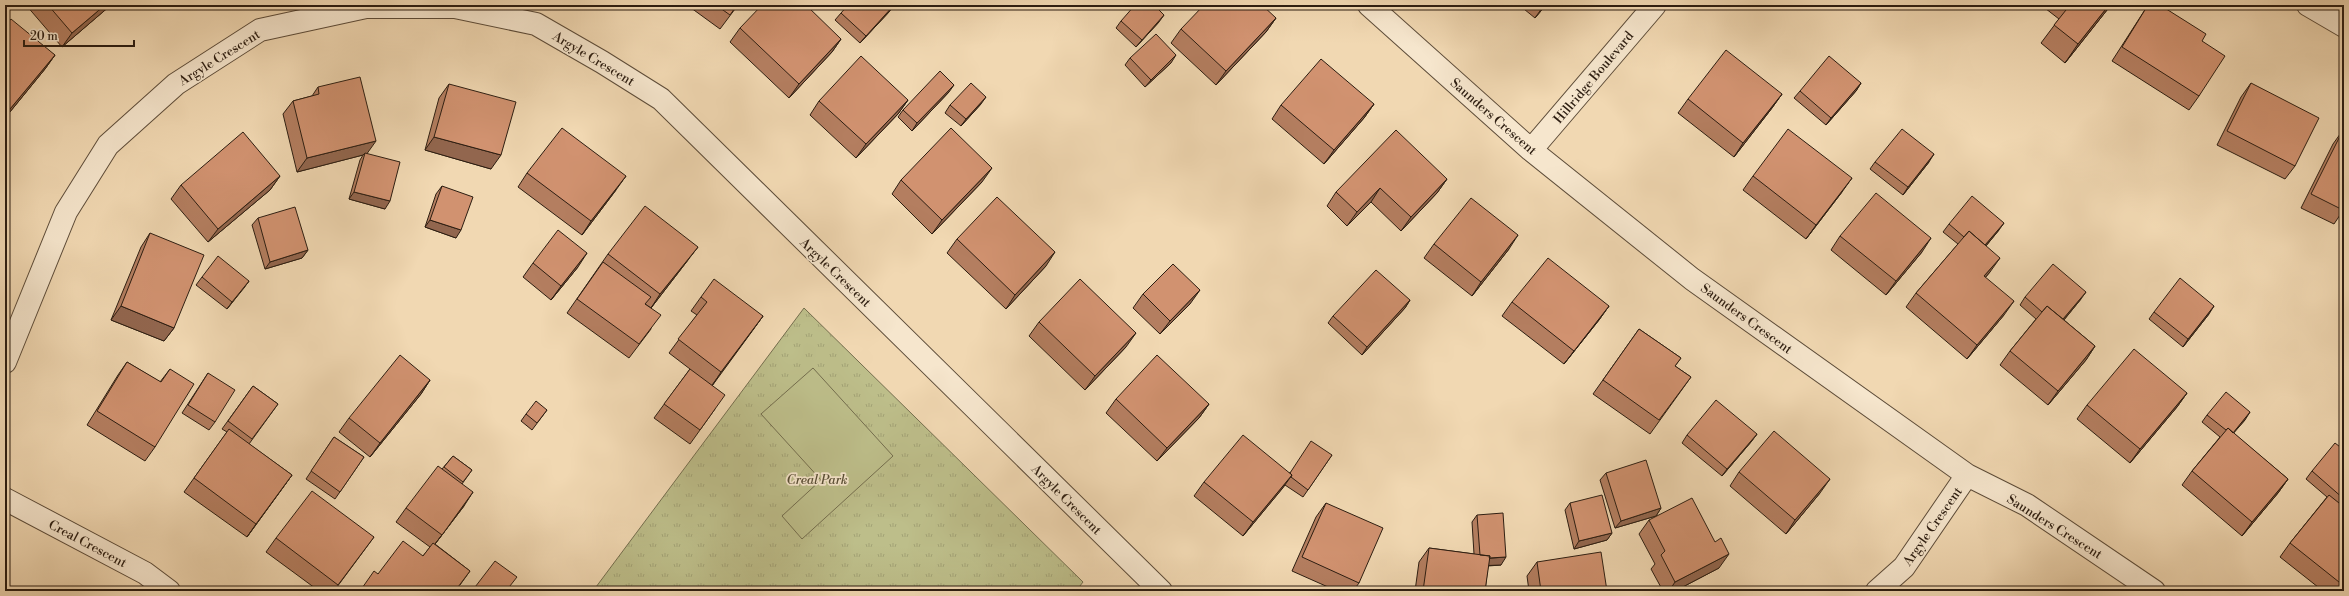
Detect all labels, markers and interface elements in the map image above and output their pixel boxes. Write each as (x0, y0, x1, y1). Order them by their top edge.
scale bar (24, 22, 134, 48)
street label: Argyle Crescent (175, 26, 263, 90)
street label: Argyle Crescent (549, 28, 638, 90)
street label: Hillridge Boulevard (1550, 28, 1638, 127)
text: 20 m (30, 29, 58, 44)
street label: Saunders Crescent (1447, 75, 1540, 159)
street label: Argyle Crescent (796, 234, 875, 311)
street label: Saunders Crescent (1697, 280, 1796, 358)
street label: Argyle Crescent (1027, 461, 1105, 538)
park label: Creal Park (786, 472, 848, 488)
street label: Argyle Crescent (1899, 484, 1966, 570)
street label: Saunders Crescent (2004, 491, 2105, 563)
street label: Creal Crescent (46, 517, 130, 571)

